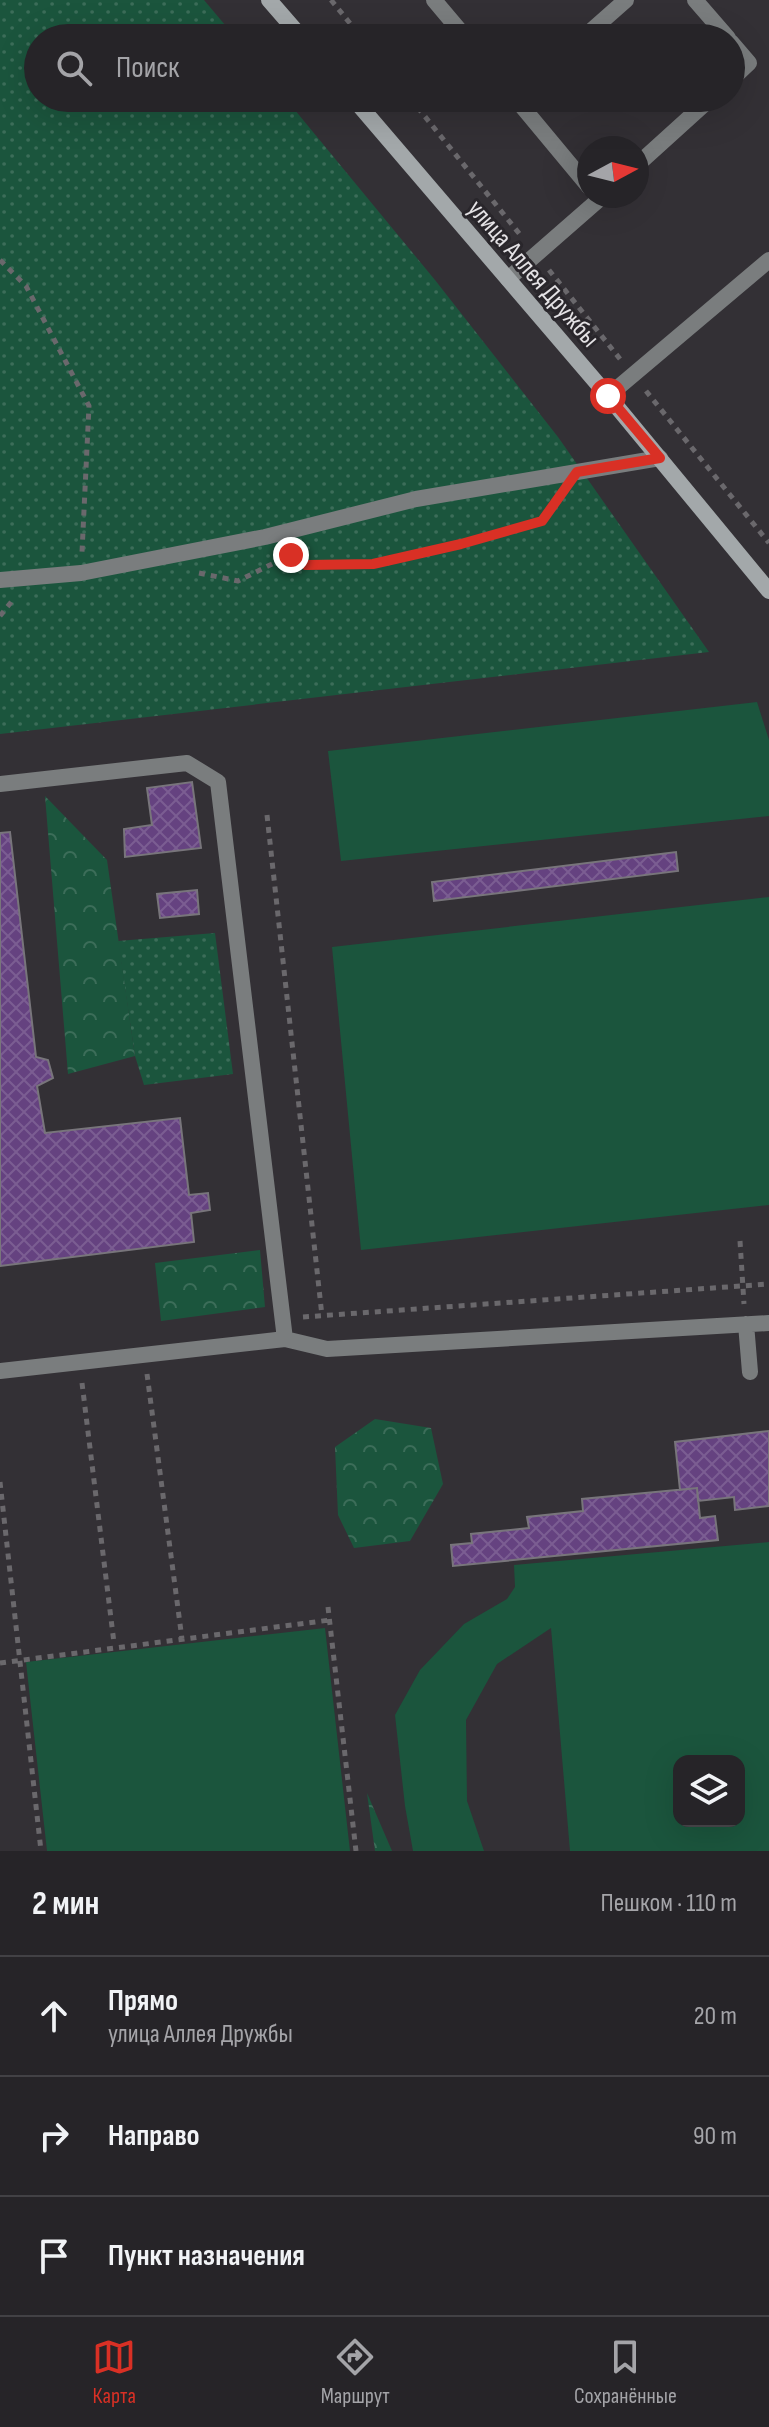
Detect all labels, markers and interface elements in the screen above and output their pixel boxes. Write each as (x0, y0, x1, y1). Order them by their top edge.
search box (24, 24, 745, 112)
icon: search (52, 46, 96, 90)
text: Поиск (116, 50, 179, 86)
north arrow (577, 136, 649, 208)
street label: улица Аллея Дружбы (460, 194, 605, 354)
route start (590, 378, 626, 414)
route end (273, 537, 309, 573)
map controls (673, 1755, 745, 1827)
button: layers (673, 1755, 745, 1827)
text: 2 мин (32, 1883, 99, 1924)
text: Пешком · 110 m (600, 1888, 737, 1919)
text: Прямо (108, 1983, 178, 2019)
icon: ahead (32, 1994, 76, 2038)
text: 20 m (694, 2001, 737, 2032)
text: улица Аллея Дружбы (108, 2019, 293, 2050)
icon: right (32, 2114, 76, 2158)
text: Направо (108, 2118, 200, 2154)
text: 90 m (693, 2121, 737, 2152)
icon: arrive (32, 2234, 76, 2278)
text: Пункт назначения (108, 2238, 305, 2274)
tab: Карта (92, 2335, 136, 2410)
tab: Маршрут (321, 2335, 390, 2410)
tab: Сохранённые (574, 2335, 677, 2410)

